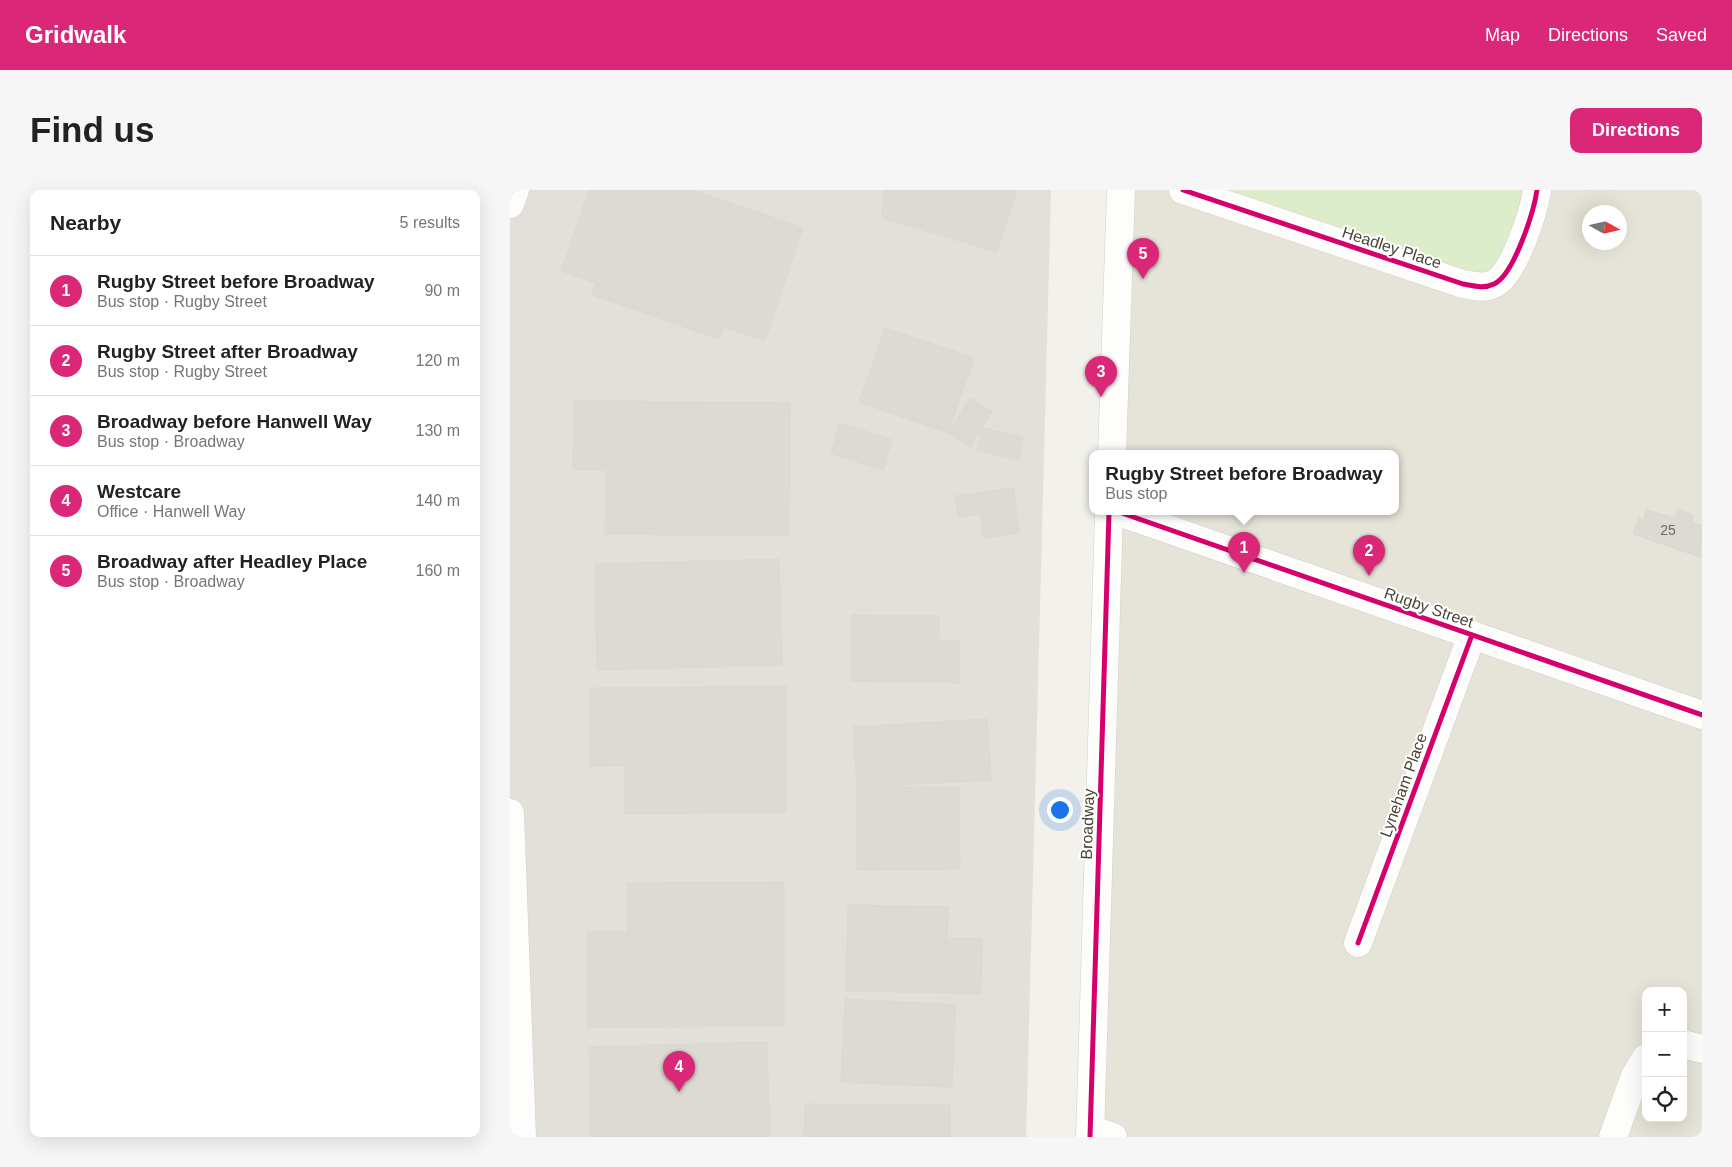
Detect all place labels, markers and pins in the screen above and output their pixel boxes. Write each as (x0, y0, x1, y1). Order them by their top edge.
pin: 5 (1127, 238, 1159, 279)
pin: 3 (1085, 356, 1117, 397)
pin: 1 (1228, 532, 1260, 573)
pin: 2 (1353, 535, 1385, 576)
pin: 4 (663, 1051, 695, 1092)

